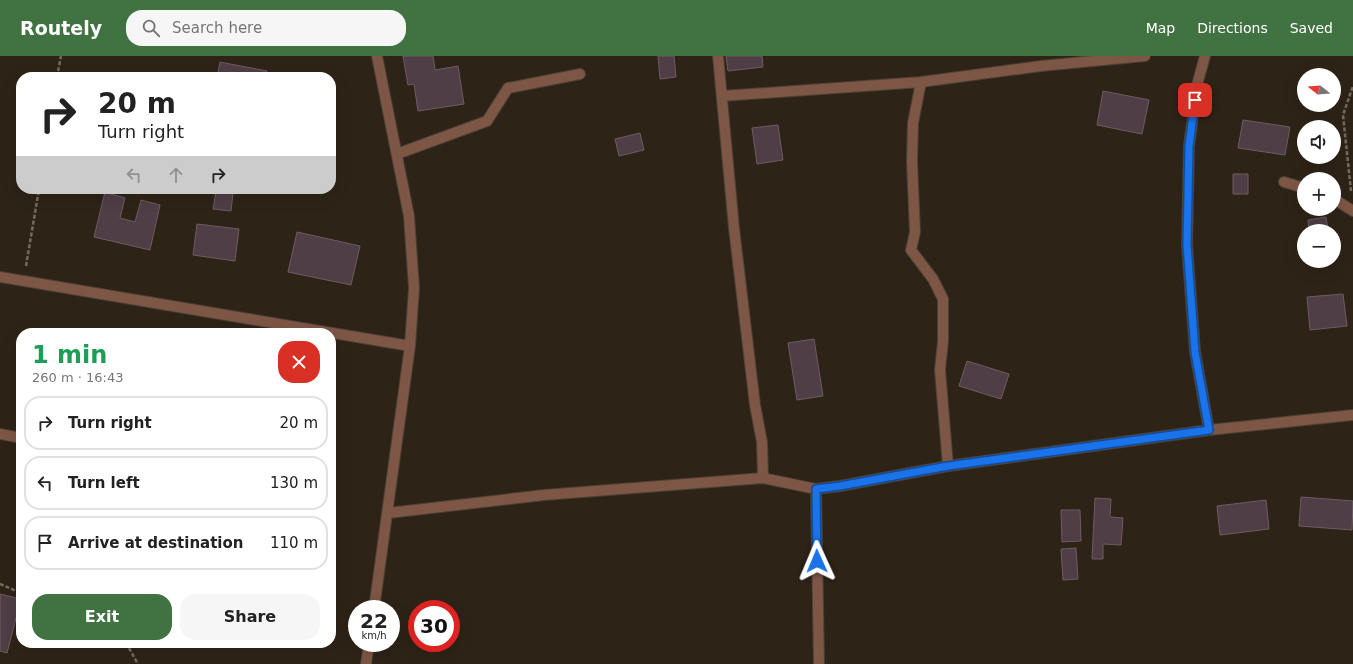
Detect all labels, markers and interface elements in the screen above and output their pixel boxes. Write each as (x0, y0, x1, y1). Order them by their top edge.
search box (126, 10, 406, 46)
text: Routely (20, 17, 102, 39)
icon: search (140, 17, 162, 39)
text: Search here (172, 19, 262, 37)
text: Map (1146, 20, 1175, 36)
text: Directions (1197, 20, 1268, 36)
text: Saved (1290, 20, 1333, 36)
north arrow (1297, 68, 1341, 112)
map controls (1297, 68, 1341, 268)
pin (1178, 83, 1212, 117)
text: 20 m (98, 87, 176, 120)
icon: right (32, 88, 84, 140)
icon: arrive (1184, 89, 1206, 111)
button: sound (1297, 120, 1341, 164)
text: Turn right (98, 121, 184, 142)
icon: left (123, 164, 145, 186)
icon: ahead (165, 164, 187, 186)
icon: right (207, 164, 229, 186)
button: + (1297, 172, 1341, 216)
button: − (1297, 224, 1341, 268)
text: 1 min (32, 341, 107, 369)
button: close (278, 341, 320, 383)
text: 260 m · 16:43 (32, 370, 123, 385)
icon: right (34, 412, 56, 434)
text: Turn right (68, 414, 152, 432)
text: 20 m (280, 414, 318, 432)
icon: left (34, 472, 56, 494)
text: Turn left (68, 474, 140, 492)
text: 130 m (270, 474, 318, 492)
icon: arrive (34, 532, 56, 554)
text: Arrive at destination (68, 534, 243, 552)
text: 110 m (270, 534, 318, 552)
position arrow (796, 540, 838, 582)
button: Exit (32, 594, 172, 640)
button: Share (180, 594, 320, 640)
speed limit sign: 30 (408, 600, 460, 652)
text: 22 (360, 609, 388, 633)
text: km/h (361, 630, 387, 641)

